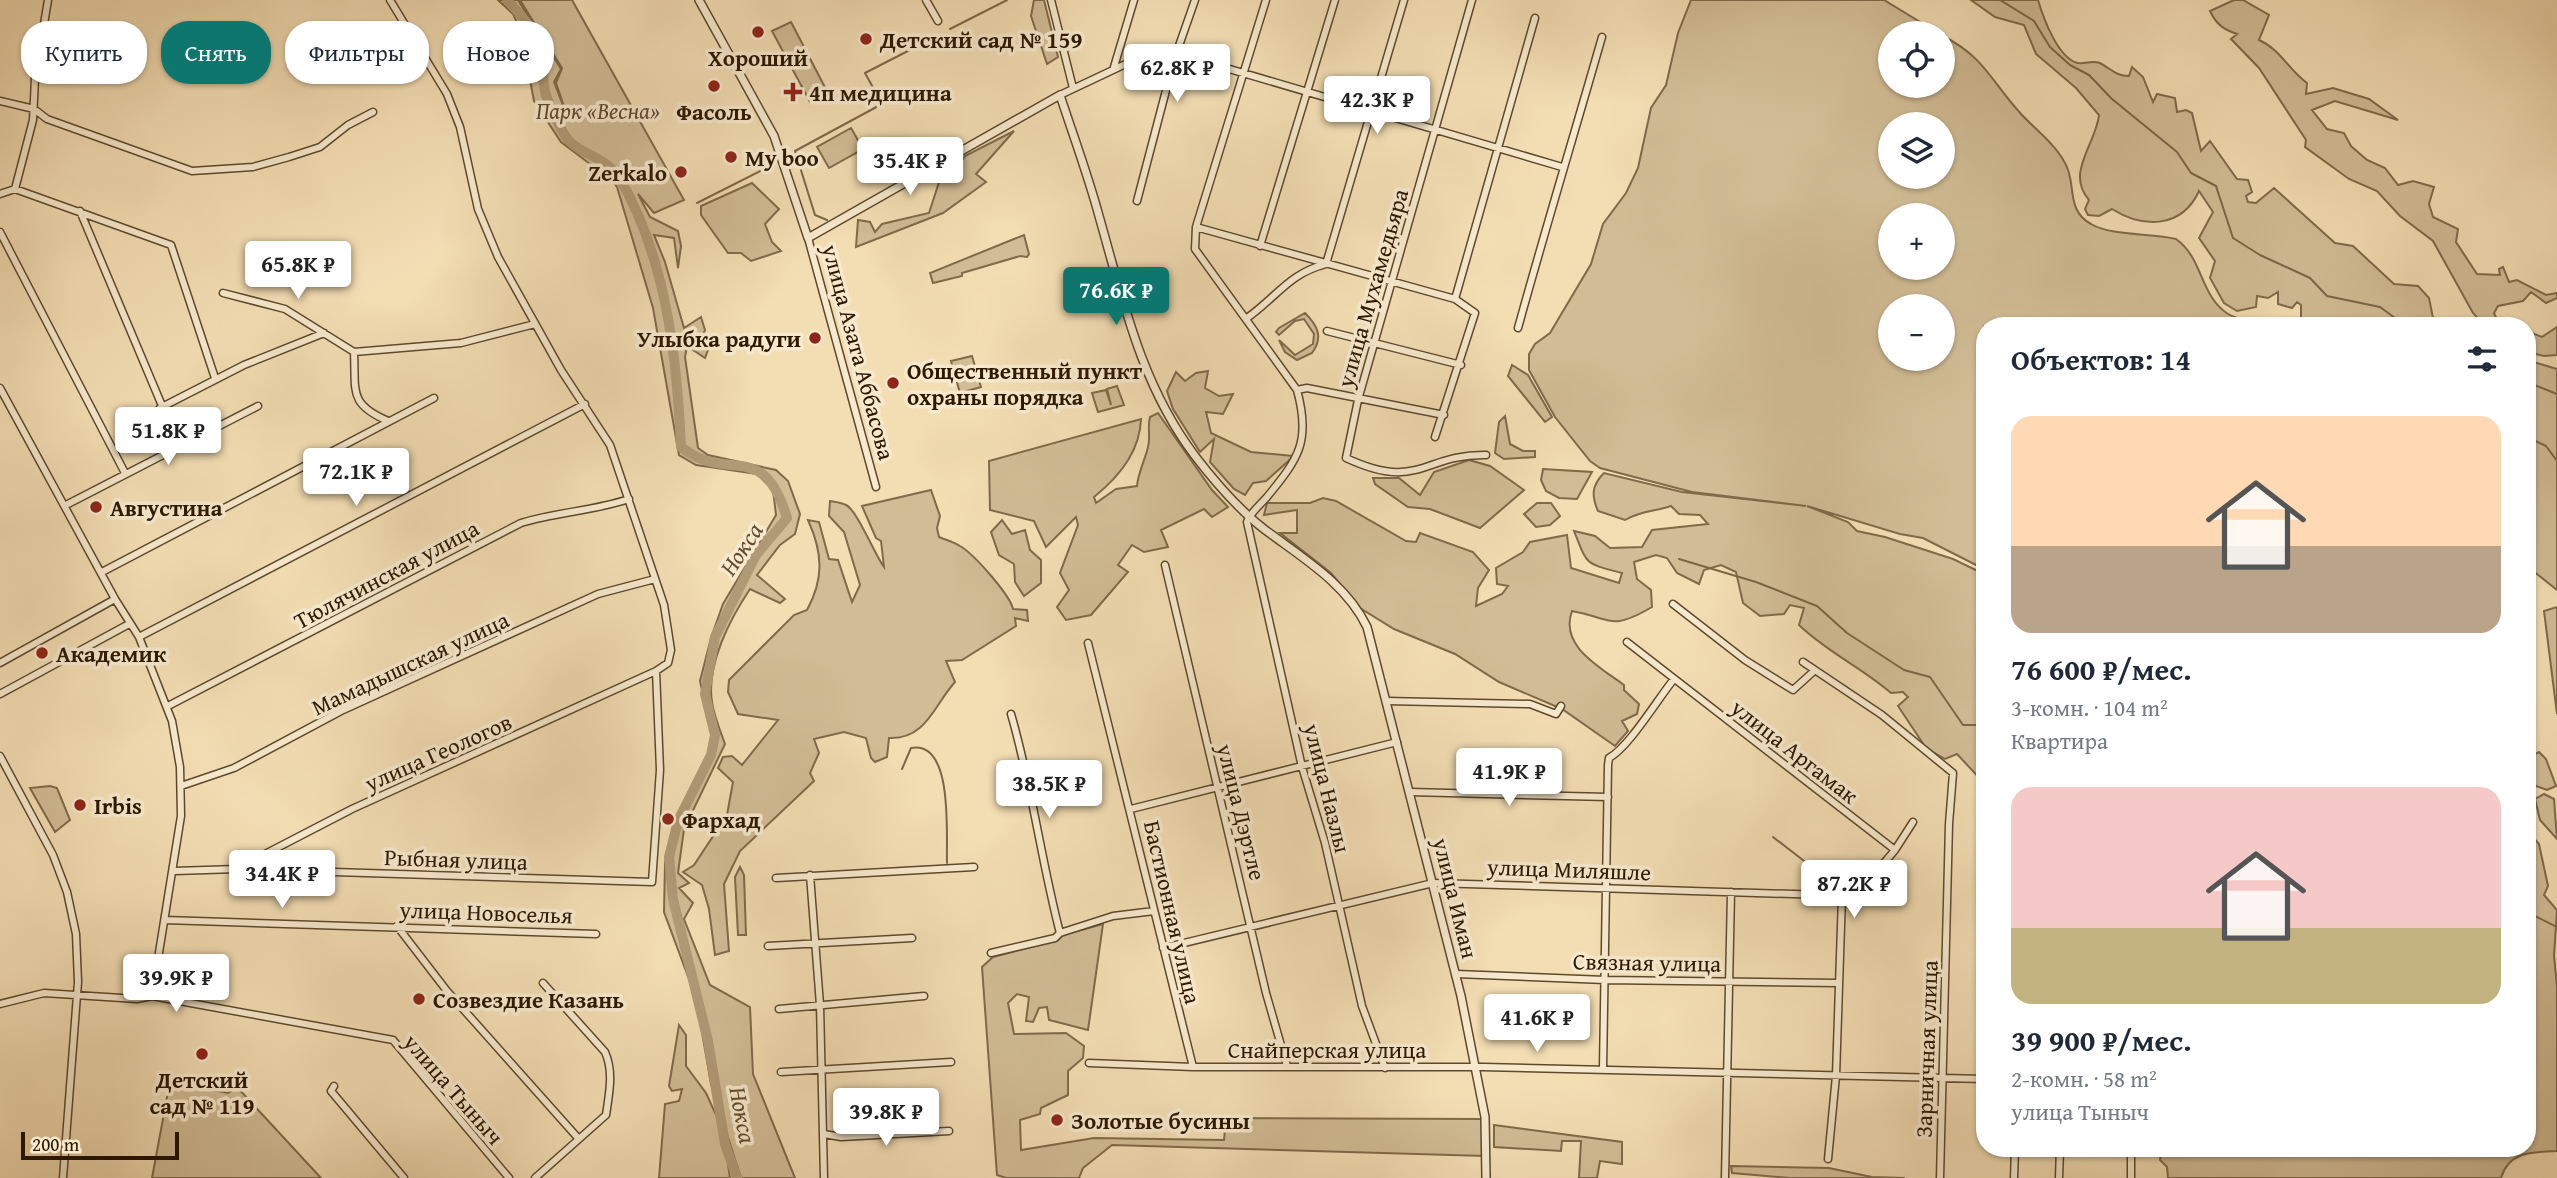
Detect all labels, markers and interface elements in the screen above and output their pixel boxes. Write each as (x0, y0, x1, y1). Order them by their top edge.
chip: Купить (21, 21, 147, 84)
chip: Снять (161, 21, 271, 84)
chip: Фильтры (285, 21, 429, 84)
chip: Новое (443, 21, 554, 84)
map controls (1878, 21, 1955, 371)
button: locate (1878, 21, 1955, 98)
place label: Детский сад № 159 (879, 23, 1082, 56)
marker: Хороший (750, 24, 766, 40)
marker: Детский сад № 159 (858, 31, 874, 47)
place label: Хороший (708, 41, 808, 74)
pin: 62.8K ₽ (1112, 44, 1242, 104)
text: 62.8K ₽ (1140, 50, 1214, 83)
place label: 4п медицина (809, 76, 952, 109)
pin: 42.3K ₽ (1312, 76, 1442, 136)
marker: Фасоль (706, 78, 722, 94)
marker: 4п медицина (783, 82, 803, 102)
text: 42.3K ₽ (1340, 82, 1414, 115)
park label: Парк «Весна» (536, 94, 660, 127)
place label: Фасоль (676, 95, 752, 128)
button: layers (1878, 112, 1955, 189)
pin: 35.4K ₽ (845, 138, 975, 197)
place label: My boo (745, 141, 819, 174)
text: 35.4K ₽ (873, 143, 947, 176)
marker: My boo (723, 149, 739, 165)
place label: Zerkalo (588, 156, 667, 189)
marker: Zerkalo (673, 164, 689, 180)
street label: улица Мухамедьяра (1328, 185, 1416, 392)
button: + (1878, 203, 1955, 280)
street label: улица Азата Аббасова (814, 240, 904, 463)
pin: 65.8K ₽ (233, 242, 363, 301)
text: 65.8K ₽ (261, 247, 335, 280)
pin: 76.6K ₽ (1051, 268, 1181, 327)
text: 76.6K ₽ (1079, 273, 1153, 306)
button: − (1878, 294, 1955, 371)
place label: Улыбка радуги (637, 322, 801, 355)
marker: Улыбка радуги (807, 330, 823, 346)
text: Объектов: 14 (2011, 337, 2191, 381)
icon: filters (2463, 340, 2501, 378)
place label: Общественный пункт охраны порядка (907, 354, 1143, 413)
marker: Общественный пункт охраны порядка (885, 375, 901, 391)
pin: 51.8K ₽ (103, 407, 233, 467)
text: 51.8K ₽ (131, 413, 205, 446)
pin: 72.1K ₽ (291, 448, 421, 508)
text: 72.1K ₽ (319, 454, 393, 487)
icon: home (2193, 462, 2319, 588)
place label: Августина (110, 491, 223, 524)
marker: Августина (88, 499, 104, 515)
street label: Тюлячинская улица (288, 511, 484, 637)
water label: Нокса (711, 515, 771, 583)
street label: Мамадышская улица (306, 603, 514, 723)
place label: Академик (56, 637, 167, 670)
marker: Академик (34, 645, 50, 661)
text: 76 600 ₽/мес. (2011, 647, 2192, 691)
street label: улица Аргамак (1724, 690, 1866, 811)
text: 3-комн. · 104 m² (2011, 691, 2168, 724)
street label: улица Геологов (358, 705, 517, 800)
street label: улица Назлы (1296, 719, 1360, 856)
text: Квартира (2011, 724, 2108, 757)
street label: улица Дэртле (1209, 739, 1275, 884)
pin: 41.9K ₽ (1444, 748, 1574, 808)
text: 41.9K ₽ (1472, 754, 1546, 787)
pin: 38.5K ₽ (984, 760, 1114, 820)
text: 38.5K ₽ (1012, 766, 1086, 799)
place label: Irbis (94, 789, 142, 822)
marker: Irbis (72, 797, 88, 813)
place label: Фархад (682, 803, 761, 836)
marker: Фархад (660, 811, 676, 827)
street label: Бастионная улица (1136, 817, 1210, 1007)
street label: улица Иман (1425, 833, 1487, 962)
icon: home (2193, 833, 2319, 959)
street label: Рыбная улица (384, 840, 528, 878)
pin: 34.4K ₽ (217, 850, 347, 910)
street label: улица Миляшле (1485, 850, 1652, 888)
text: 34.4K ₽ (245, 856, 319, 889)
pin: 87.2K ₽ (1789, 860, 1919, 920)
text: 87.2K ₽ (1817, 866, 1891, 899)
street label: улица Новоселья (398, 892, 574, 932)
street label: Связная улица (1573, 944, 1722, 980)
pin: 39.9K ₽ (111, 954, 241, 1014)
text: 39.9K ₽ (139, 960, 213, 993)
street label: Зарничная улица (1906, 960, 1946, 1138)
place label: Созвездие Казань (433, 983, 624, 1016)
marker: Созвездие Казань (411, 991, 427, 1007)
pin: 41.6K ₽ (1472, 995, 1602, 1054)
text: 41.6K ₽ (1500, 1000, 1574, 1033)
text: 39 900 ₽/мес. (2011, 1018, 2192, 1062)
street label: улица Тыныч (396, 1025, 512, 1152)
street label: Снайперская улица (1228, 1033, 1426, 1066)
marker: Детский сад № 119 (194, 1046, 210, 1062)
text: 2-комн. · 58 m² (2011, 1062, 2157, 1095)
place label: Детский сад № 119 (150, 1063, 255, 1122)
water label: Нокса (720, 1084, 766, 1146)
pin: 39.8K ₽ (821, 1088, 951, 1148)
text: 39.8K ₽ (849, 1094, 923, 1127)
text: улица Тыныч (2011, 1095, 2149, 1128)
place label: Золотые бусины (1071, 1104, 1250, 1137)
marker: Золотые бусины (1049, 1112, 1065, 1128)
scale bar (21, 1129, 178, 1161)
text: 200 m (32, 1130, 79, 1158)

